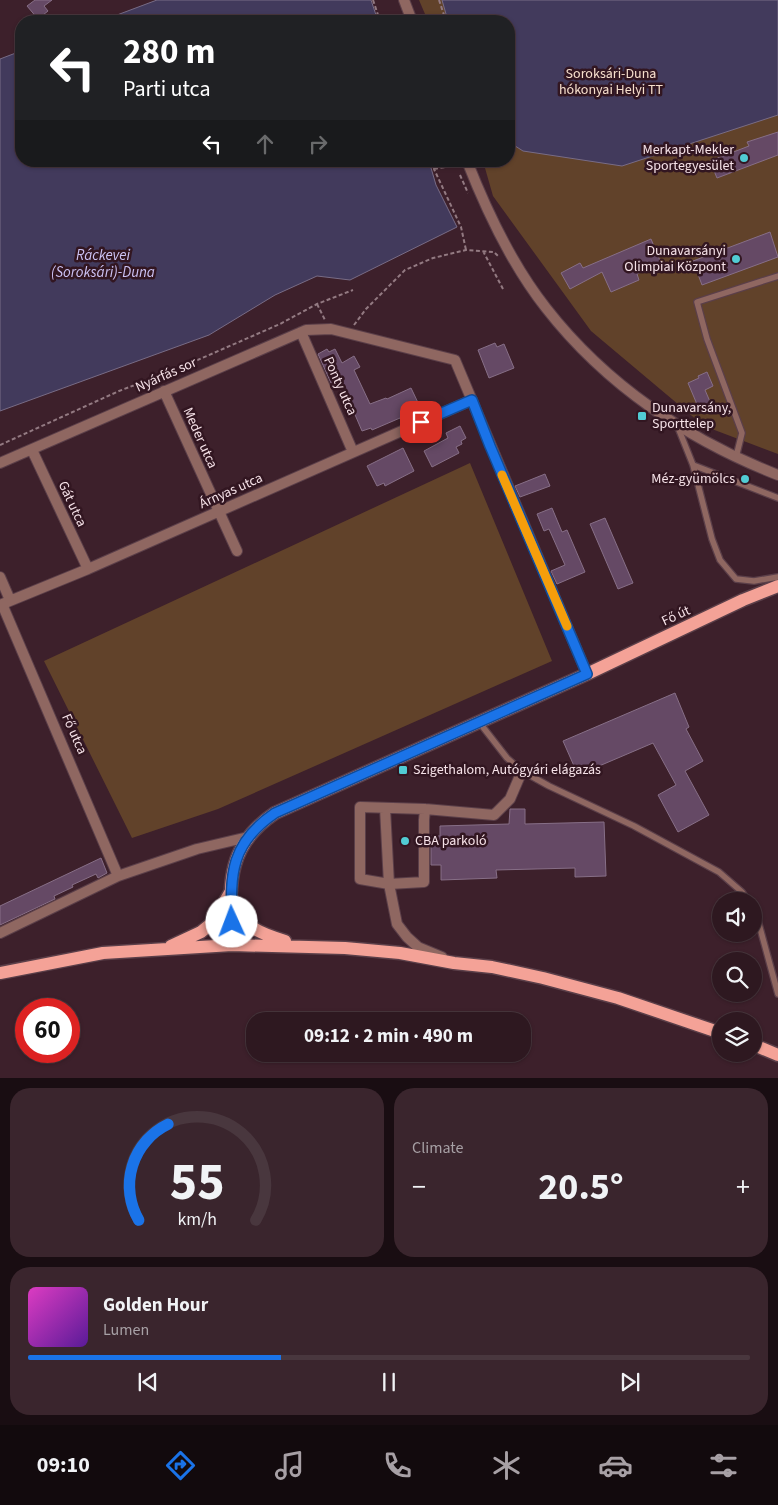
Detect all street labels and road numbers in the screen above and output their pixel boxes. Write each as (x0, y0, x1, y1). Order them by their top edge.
street label: Nyárfás sor (132, 353, 200, 397)
street label: Ponty utca (318, 353, 362, 419)
street label: Meder utca (178, 404, 222, 472)
street label: Árnyas utca (196, 468, 266, 514)
street label: Gát utca (53, 478, 91, 530)
street label: Fő út (658, 601, 694, 631)
street label: Fő utca (56, 710, 92, 758)

